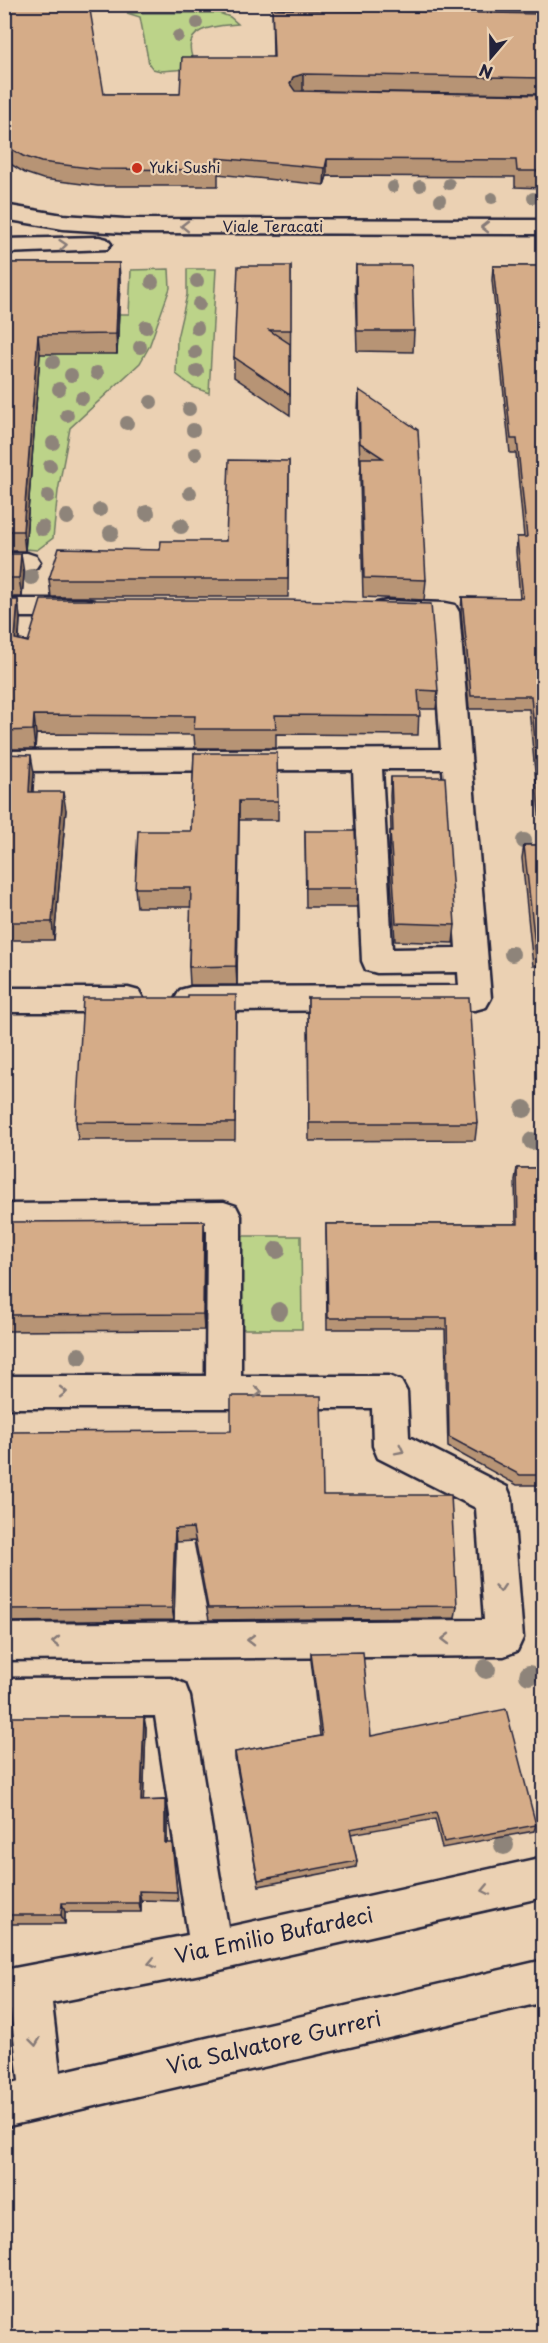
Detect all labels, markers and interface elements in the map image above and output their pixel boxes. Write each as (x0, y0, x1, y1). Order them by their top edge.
north arrow (461, 27, 521, 87)
text: N (475, 59, 496, 85)
place label: Yuki Sushi (149, 155, 221, 178)
marker: Yuki Sushi (130, 161, 144, 175)
street label: Viale Teracati (223, 214, 323, 237)
one-way arrow (181, 220, 190, 232)
one-way arrow (481, 221, 490, 233)
one-way arrow (58, 238, 67, 251)
one-way arrow (58, 1386, 67, 1398)
one-way arrow (253, 1386, 262, 1398)
one-way arrow (394, 1443, 405, 1455)
one-way arrow (494, 1584, 507, 1593)
one-way arrow (441, 1632, 450, 1645)
one-way arrow (246, 1634, 255, 1646)
one-way arrow (51, 1636, 60, 1648)
one-way arrow (482, 1883, 492, 1896)
street label: Via Emilio Bufardeci (171, 1897, 376, 1971)
one-way arrow (148, 1956, 158, 1969)
street label: Via Salvatore Gurreri (163, 2001, 384, 2081)
one-way arrow (29, 2037, 41, 2046)

